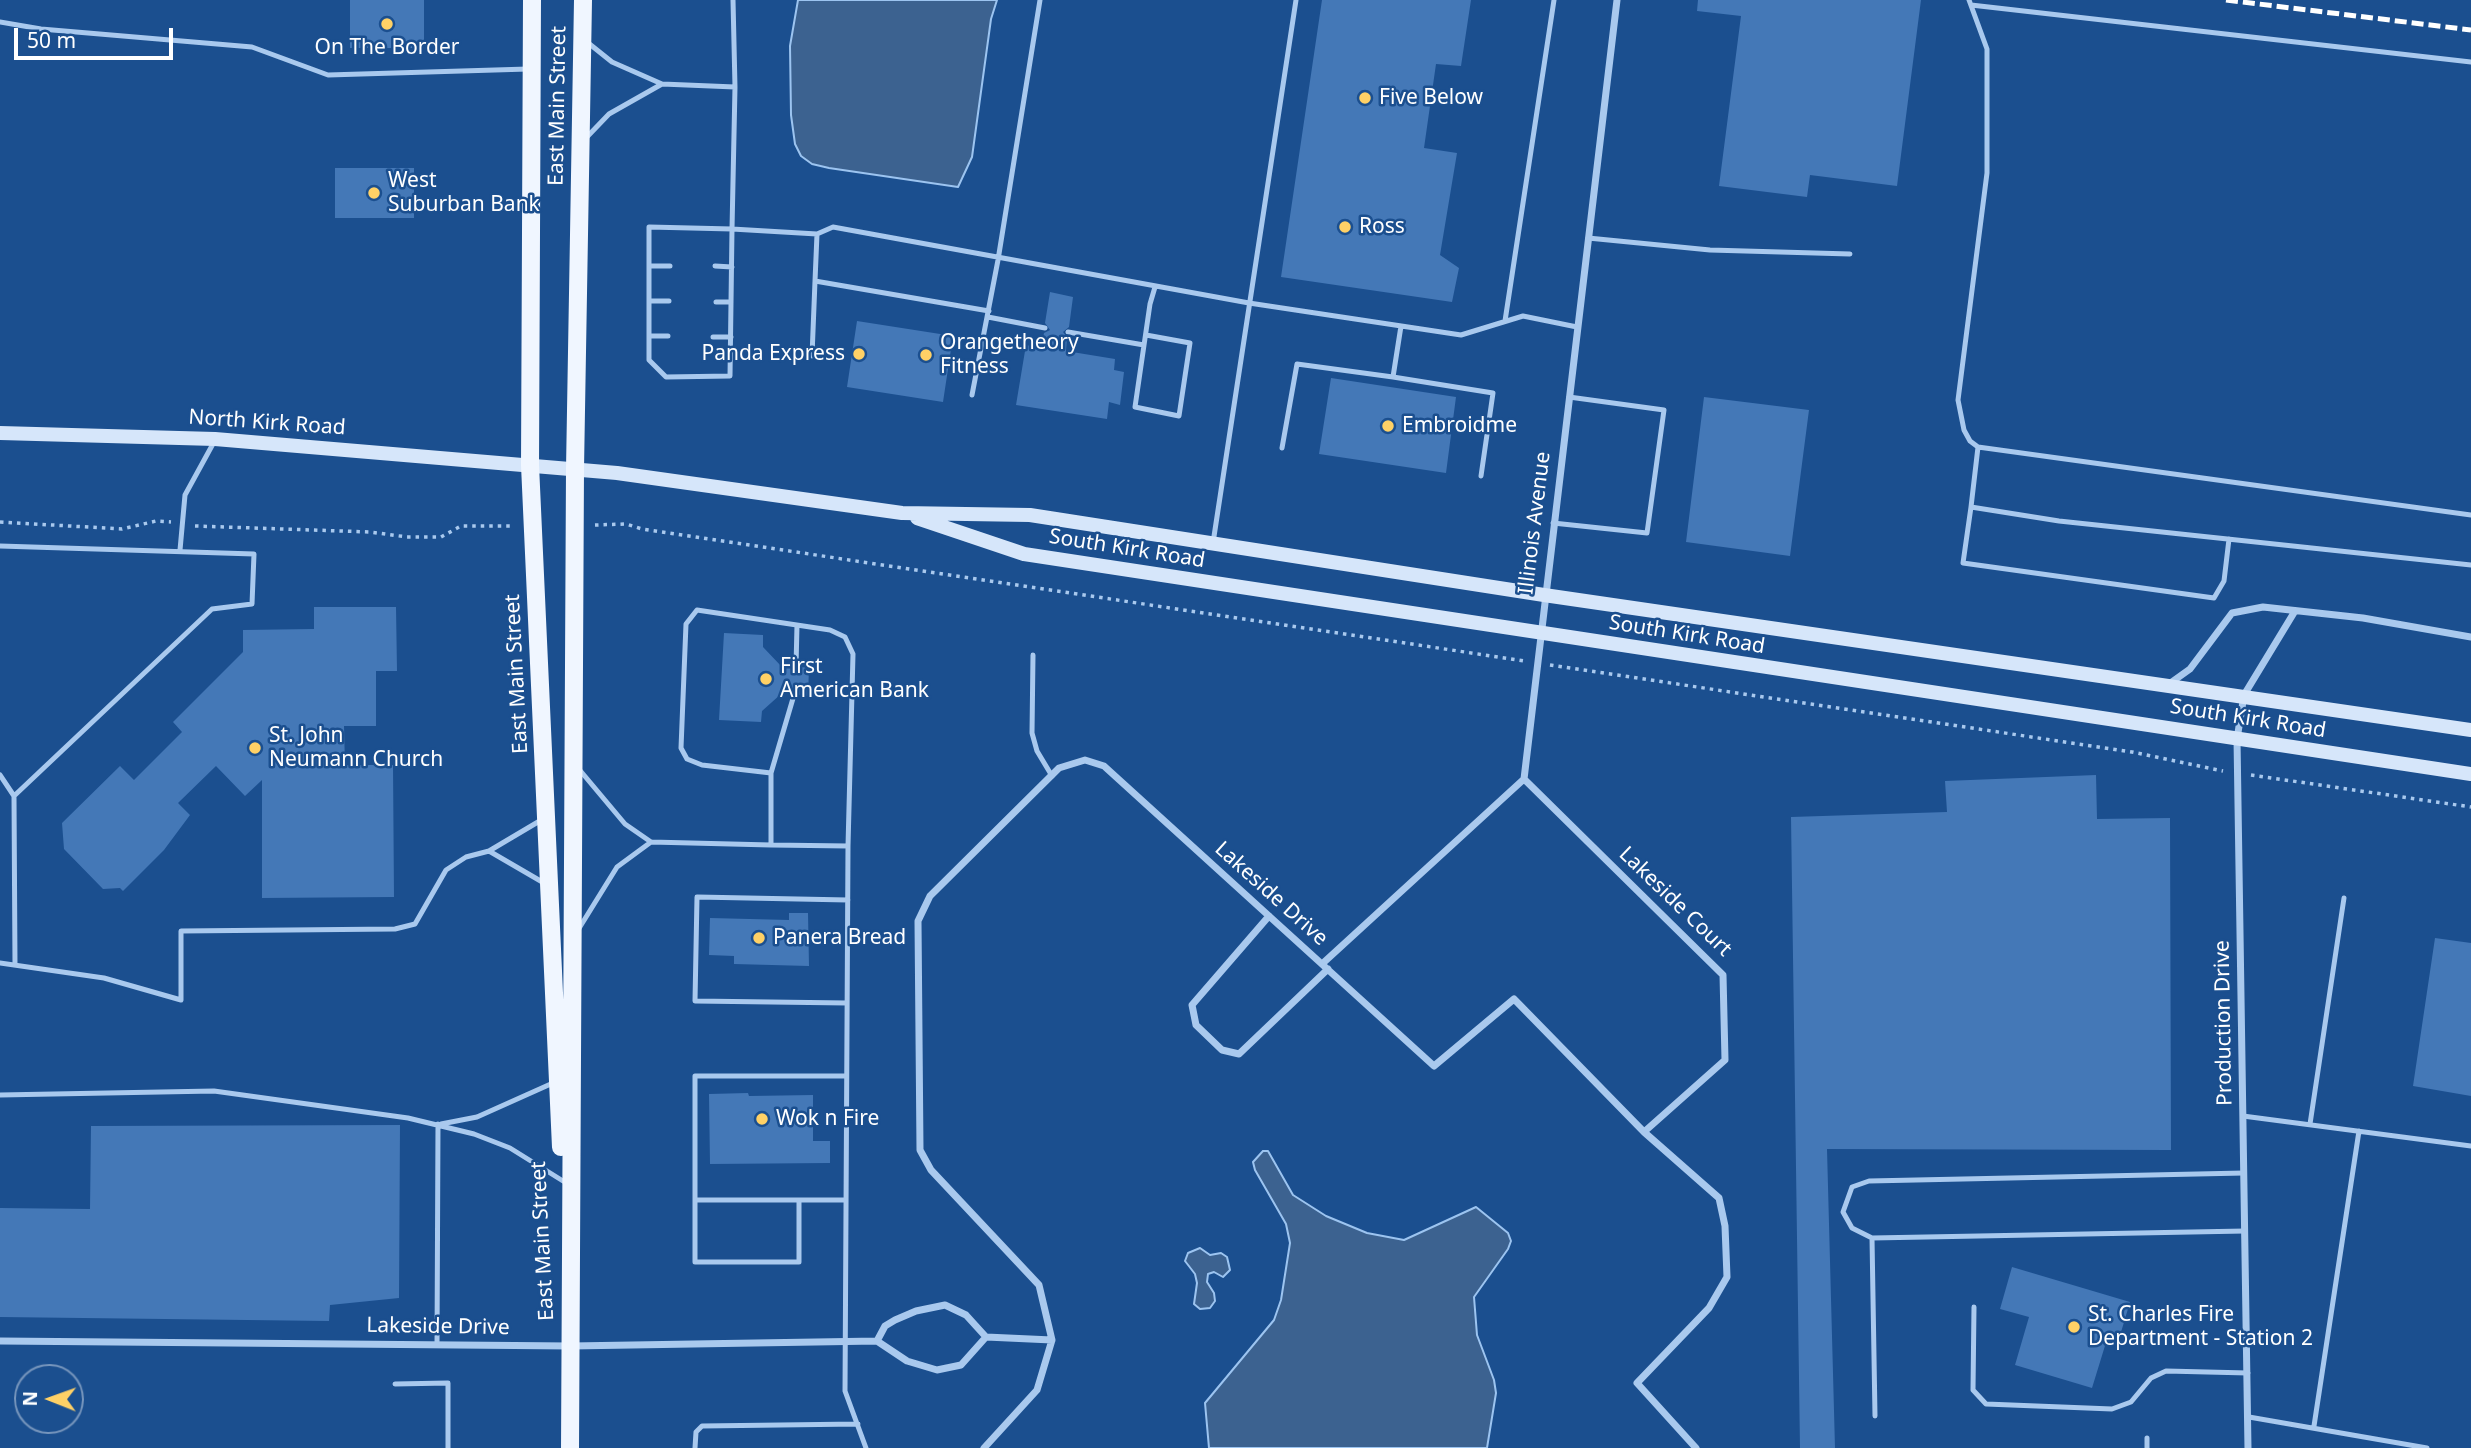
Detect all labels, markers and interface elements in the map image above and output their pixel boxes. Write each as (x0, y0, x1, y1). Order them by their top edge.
scale bar (18, 14, 177, 58)
marker: On The Border (379, 16, 395, 32)
text: 50 m (27, 26, 76, 54)
street label: East Main Street (544, 26, 572, 186)
place label: On The Border (315, 35, 459, 61)
place label: Five Below (1379, 85, 1483, 111)
marker: Five Below (1357, 90, 1373, 106)
place label: West Suburban Bank (388, 168, 540, 218)
marker: West Suburban Bank (366, 185, 382, 201)
place label: Ross (1359, 214, 1405, 240)
marker: Ross (1337, 219, 1353, 235)
place label: Orangetheory Fitness (940, 330, 1079, 380)
place label: Panda Express (701, 341, 845, 367)
marker: Panda Express (851, 346, 867, 362)
marker: Orangetheory Fitness (918, 347, 934, 363)
street label: North Kirk Road (188, 405, 346, 441)
place label: Embroidme (1402, 413, 1517, 439)
marker: Embroidme (1380, 418, 1396, 434)
street label: Illinois Avenue (1514, 450, 1556, 596)
street label: South Kirk Road (1047, 524, 1207, 574)
street label: East Main Street (500, 594, 534, 754)
street label: South Kirk Road (1607, 610, 1767, 660)
place label: First American Bank (780, 654, 929, 704)
marker: First American Bank (758, 671, 774, 687)
street label: South Kirk Road (2168, 694, 2328, 744)
place label: St. John Neumann Church (269, 723, 443, 773)
marker: St. John Neumann Church (247, 740, 263, 756)
street label: Lakeside Drive (1209, 837, 1333, 951)
street label: Lakeside Court (1613, 842, 1737, 962)
place label: Panera Bread (773, 925, 906, 951)
marker: Panera Bread (751, 930, 767, 946)
street label: Production Drive (2210, 940, 2238, 1106)
place label: Wok n Fire (776, 1106, 879, 1132)
marker: Wok n Fire (754, 1111, 770, 1127)
street label: East Main Street (526, 1161, 560, 1321)
place label: St. Charles Fire Department - Station 2 (2088, 1302, 2313, 1352)
street label: Lakeside Drive (366, 1313, 510, 1341)
marker: St. Charles Fire Department - Station 2 (2066, 1319, 2082, 1335)
north arrow (14, 1364, 84, 1434)
text: N (17, 1391, 43, 1407)

